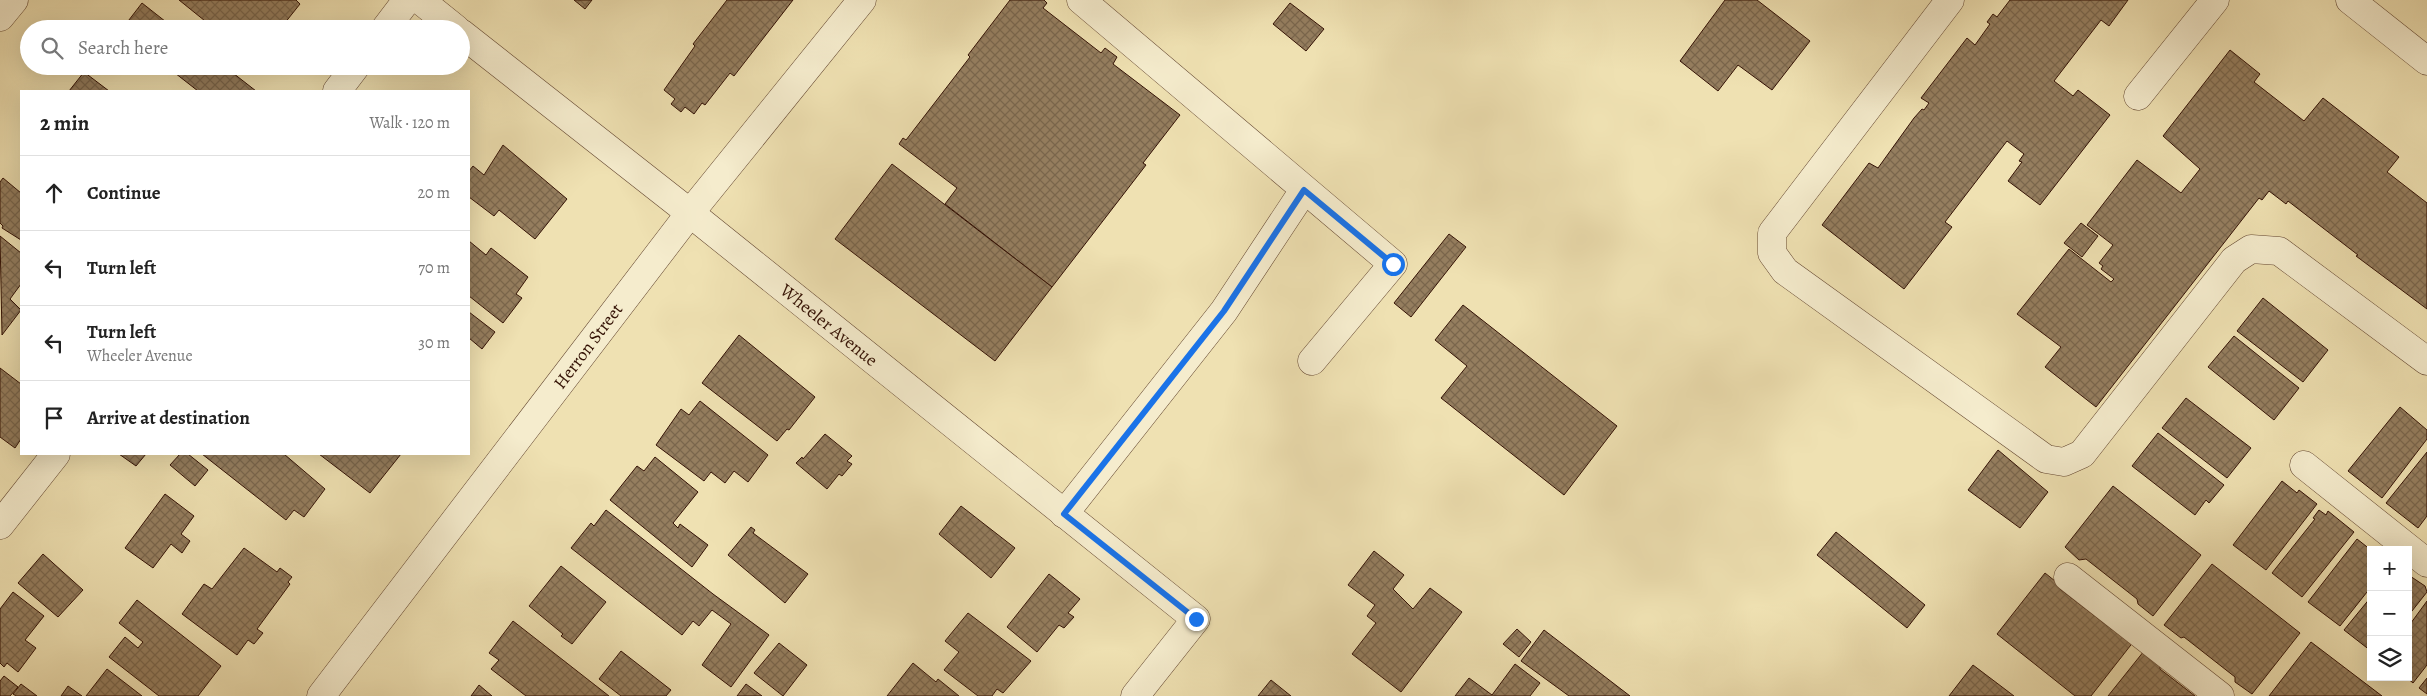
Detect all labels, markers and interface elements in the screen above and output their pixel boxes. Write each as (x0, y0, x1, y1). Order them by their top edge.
search box (20, 20, 470, 75)
icon: search (38, 34, 66, 62)
text: Search here (78, 35, 168, 61)
text: 2 min (40, 109, 89, 137)
text: Walk · 120 m (369, 112, 450, 134)
icon: ahead (40, 179, 68, 207)
text: Continue (87, 180, 161, 206)
text: 20 m (417, 182, 450, 204)
route start (1382, 253, 1405, 276)
icon: left (40, 254, 68, 282)
text: Turn left (87, 255, 156, 281)
text: 70 m (418, 257, 450, 279)
street label: Wheeler Avenue (774, 278, 883, 372)
street label: Herron Street (548, 298, 628, 394)
text: Turn left (87, 319, 156, 345)
icon: left (40, 329, 68, 357)
text: 30 m (418, 332, 450, 354)
text: Wheeler Avenue (87, 345, 193, 367)
icon: arrive (40, 404, 68, 432)
text: Arrive at destination (87, 405, 250, 431)
map controls (2367, 546, 2412, 681)
button: + (2367, 546, 2412, 591)
button: − (2367, 591, 2412, 636)
route end (1185, 608, 1208, 631)
button: layers (2367, 636, 2412, 681)

